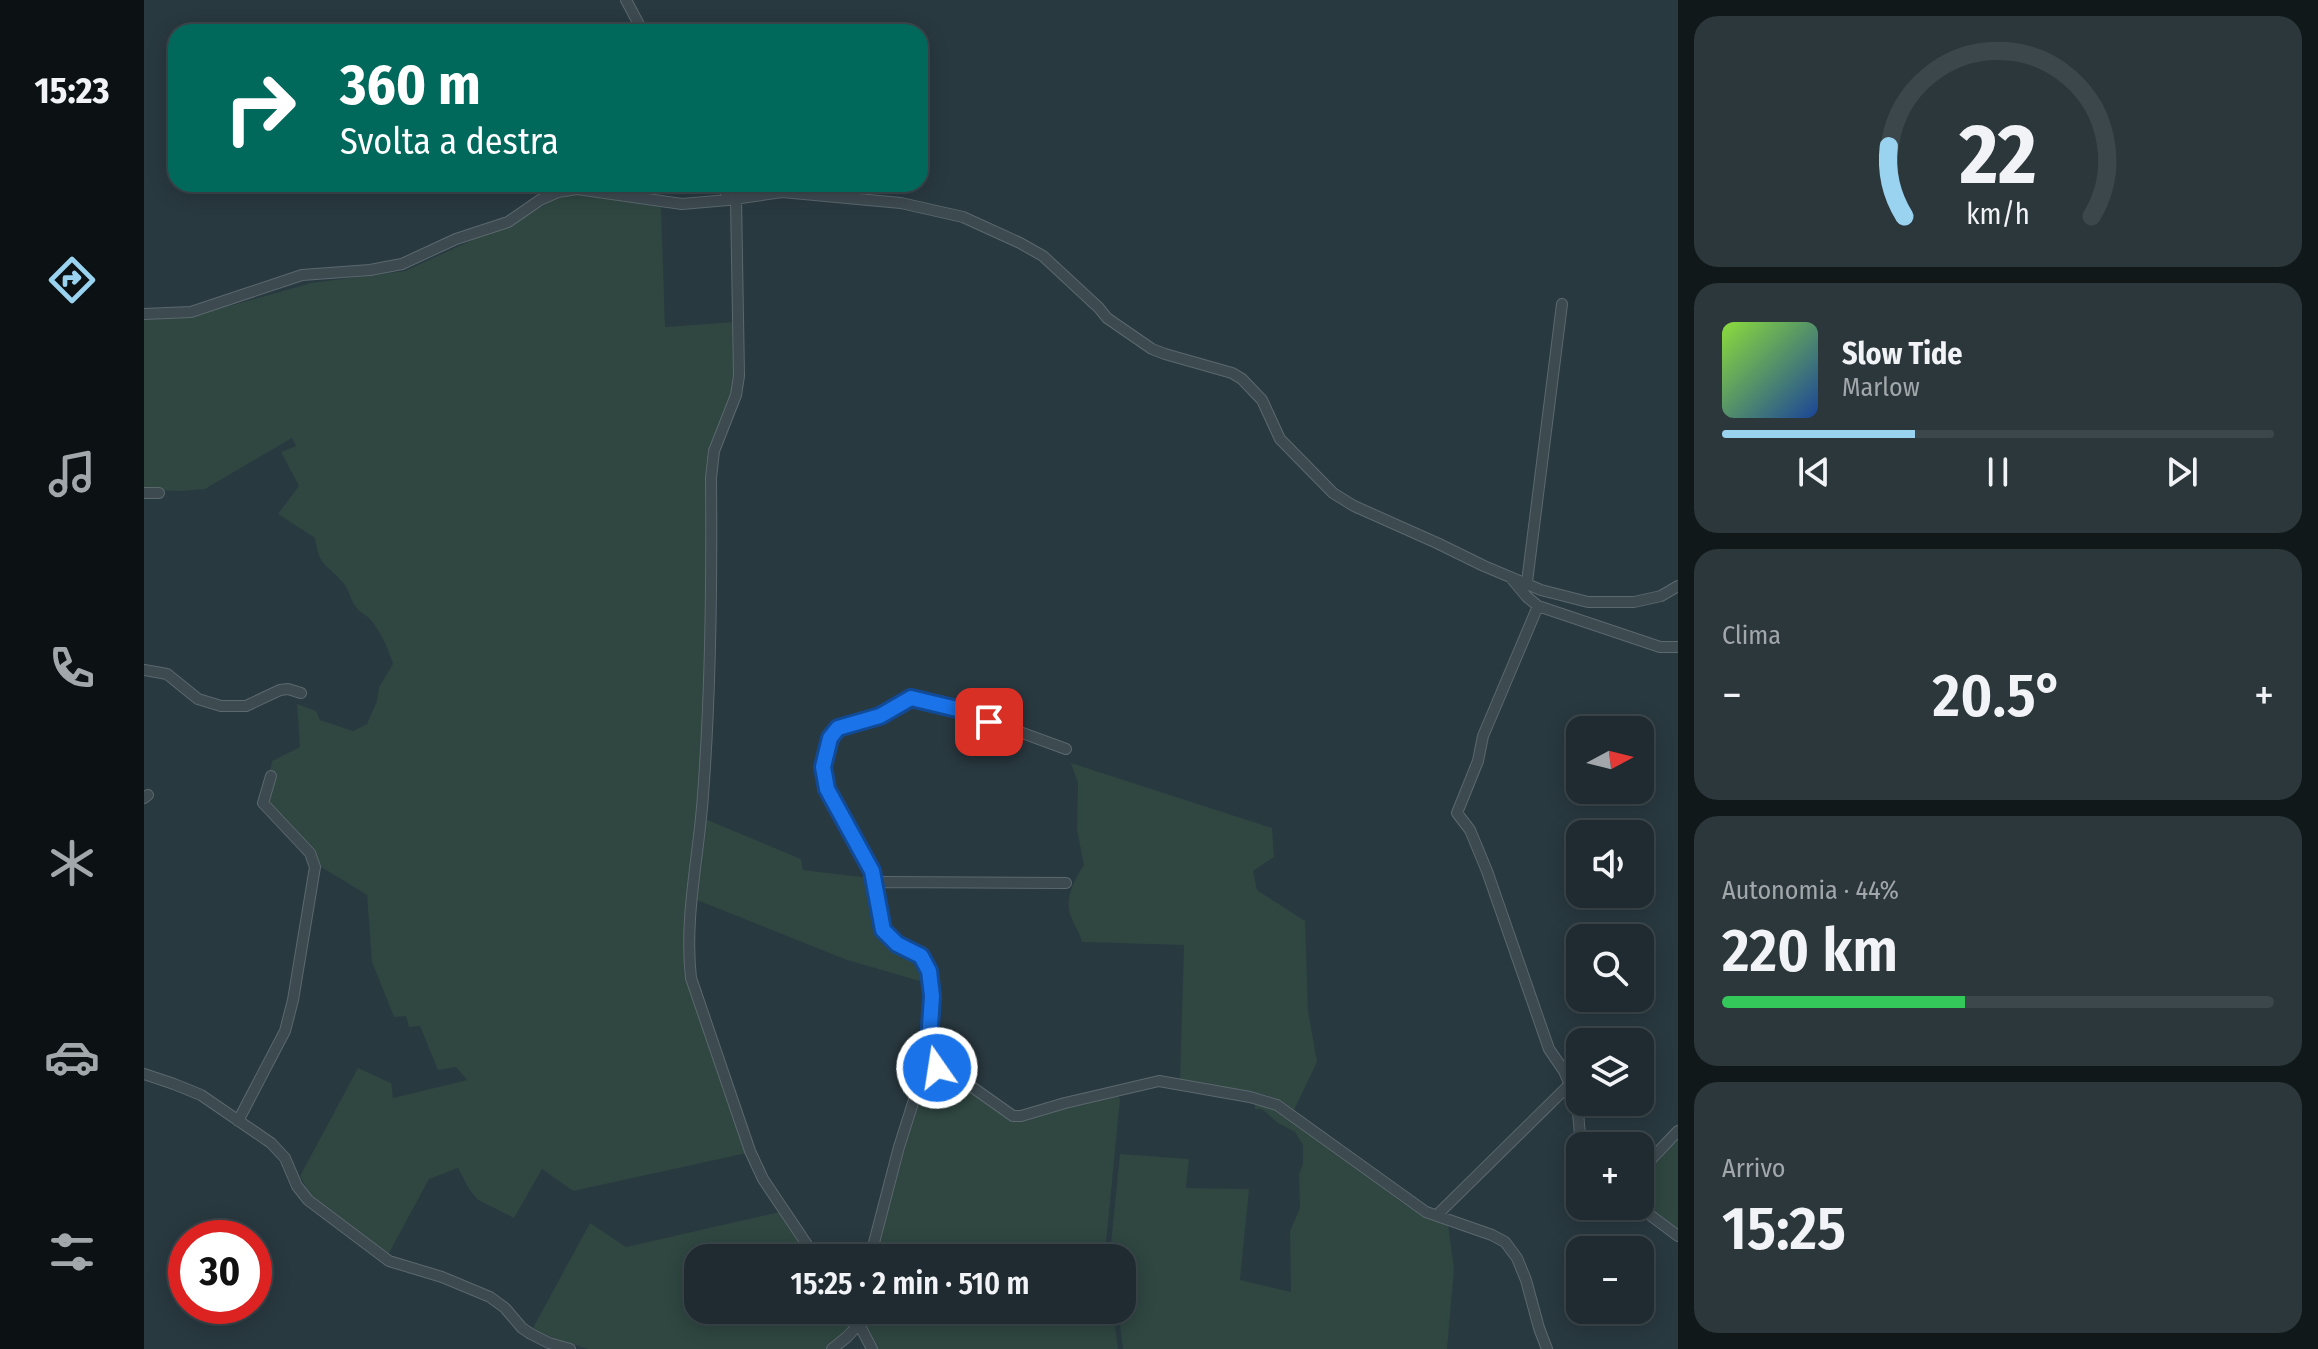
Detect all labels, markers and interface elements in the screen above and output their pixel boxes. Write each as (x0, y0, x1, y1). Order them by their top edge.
text: 360 m (340, 52, 481, 119)
icon: right (208, 56, 312, 160)
text: 15:23 (35, 69, 109, 113)
text: 22 (1958, 105, 2037, 205)
text: Svolta a destra (340, 120, 559, 164)
text: km/h (1966, 197, 2030, 232)
icon: directions (44, 252, 100, 308)
text: Slow Tide (1842, 336, 1963, 372)
text: Marlow (1842, 372, 1920, 403)
icon: music (44, 446, 100, 502)
icon: previous (1792, 450, 1836, 494)
icon: pause (1976, 450, 2020, 494)
icon: next (2160, 450, 2204, 494)
text: Clima (1722, 620, 1781, 651)
icon: phone (44, 640, 100, 696)
text: 20.5° (1933, 660, 2063, 732)
text: − (1722, 669, 1742, 722)
text: + (2254, 669, 2274, 722)
pin (955, 688, 1023, 756)
icon: arrive (967, 700, 1011, 744)
north arrow (1566, 716, 1654, 804)
map controls (1566, 716, 1654, 1324)
button: sound (1566, 820, 1654, 908)
icon: climate (44, 835, 100, 891)
text: Autonomia · 44% (1722, 875, 1899, 906)
text: 220 km (1722, 915, 1898, 987)
button: search (1566, 924, 1654, 1012)
position arrow (895, 1026, 979, 1110)
button: layers (1566, 1028, 1654, 1116)
icon: car (44, 1029, 100, 1085)
button: + (1566, 1132, 1654, 1220)
text: Arrivo (1722, 1153, 1786, 1184)
text: 15:25 (1722, 1193, 1846, 1265)
speed limit sign: 30 (168, 1220, 272, 1324)
icon: filters (44, 1224, 100, 1280)
button: − (1566, 1236, 1654, 1324)
text: 15:25 · 2 min · 510 m (790, 1266, 1030, 1302)

